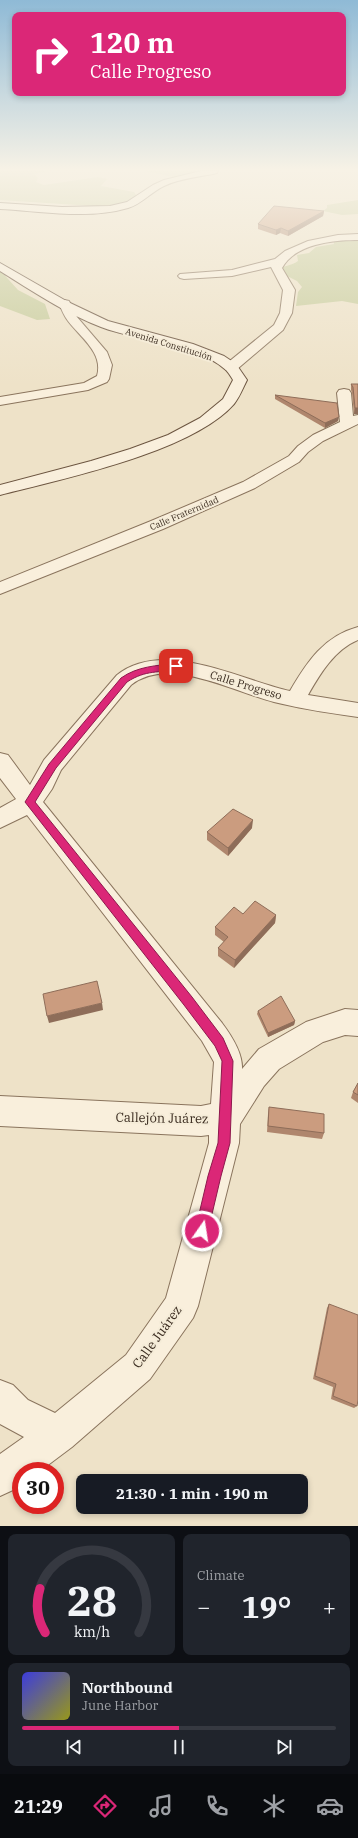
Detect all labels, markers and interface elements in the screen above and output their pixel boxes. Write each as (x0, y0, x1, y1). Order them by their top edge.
text: 120 m (90, 24, 174, 61)
icon: right (24, 28, 76, 80)
text: Calle Progreso (90, 60, 212, 83)
street label: Avenida Constitución (124, 326, 214, 363)
street label: Calle Fraternidad (148, 493, 221, 532)
pin (159, 649, 193, 683)
icon: arrive (165, 655, 187, 677)
street label: Calle Progreso (208, 667, 284, 703)
street label: Callejón Juárez (115, 1109, 209, 1127)
position arrow (181, 1210, 223, 1252)
street label: Calle Juárez (129, 1302, 185, 1372)
speed limit sign: 30 (12, 1462, 64, 1514)
text: 21:30 · 1 min · 190 m (116, 1484, 268, 1503)
text: Climate (197, 1567, 244, 1584)
text: 28 (67, 1572, 116, 1626)
text: 19° (241, 1587, 292, 1626)
text: − (197, 1592, 210, 1621)
text: + (323, 1592, 336, 1621)
text: km/h (73, 1621, 110, 1640)
text: Northbound (82, 1678, 173, 1697)
text: June Harbor (82, 1697, 158, 1714)
icon: previous (63, 1736, 85, 1758)
icon: pause (168, 1736, 190, 1758)
icon: next (273, 1736, 295, 1758)
icon: directions (91, 1792, 119, 1820)
icon: music (147, 1792, 175, 1820)
icon: phone (203, 1792, 231, 1820)
icon: climate (260, 1792, 288, 1820)
icon: car (316, 1792, 344, 1820)
text: 21:29 (14, 1795, 63, 1818)

